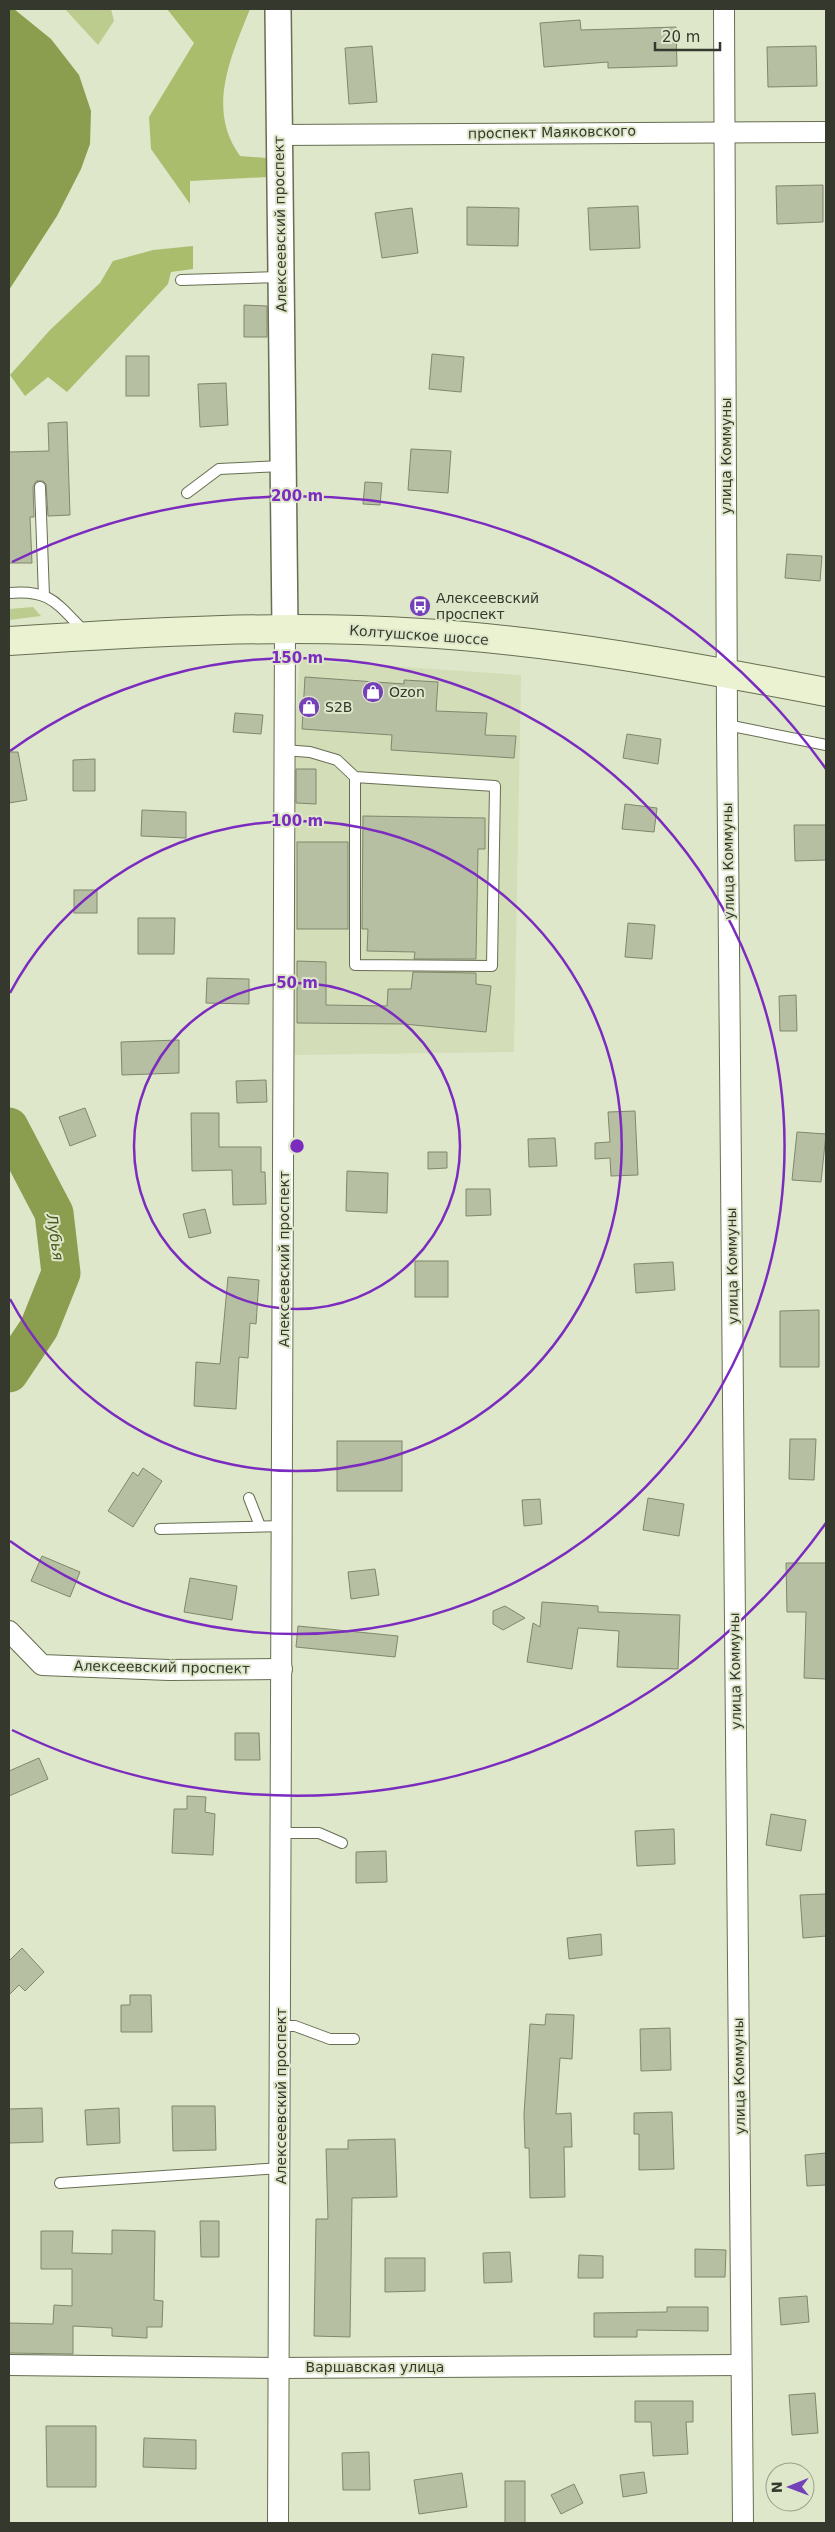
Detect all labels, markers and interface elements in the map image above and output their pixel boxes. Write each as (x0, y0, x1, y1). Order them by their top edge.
scale bar (655, 20, 720, 52)
text: 20 m (662, 28, 700, 46)
street label: проспект Маяковского (468, 123, 636, 141)
street label: Алексеевский проспект (270, 136, 290, 312)
street label: улица Коммуны (718, 397, 734, 515)
text: 200 m (271, 487, 323, 505)
place label: Алексеевский проспект (436, 590, 539, 622)
bus stop icon: Алексеевский проспект (408, 594, 432, 618)
street label: Колтушское шоссе (349, 622, 489, 648)
text: 150 m (271, 649, 323, 667)
shop icon: Ozon (361, 680, 385, 704)
place label: Ozon (389, 684, 425, 700)
shop icon: S2B (297, 695, 321, 719)
place label: S2B (325, 699, 352, 715)
street label: улица Коммуны (719, 802, 737, 920)
text: 100 m (271, 812, 323, 830)
text: 50 m (276, 974, 318, 992)
centre of rings (288, 1137, 306, 1155)
street label: Алексеевский проспект (276, 1171, 292, 1347)
street label: улица Коммуны (723, 1207, 741, 1325)
water label: Лубья (42, 1211, 68, 1262)
street label: улица Коммуны (726, 1612, 744, 1730)
street label: Алексеевский проспект (74, 1657, 250, 1677)
street label: Алексеевский проспект (273, 2008, 289, 2184)
street label: улица Коммуны (730, 2017, 748, 2135)
street label: Варшавская улица (306, 2359, 444, 2375)
north arrow (765, 2462, 815, 2512)
text: N (769, 2481, 785, 2493)

